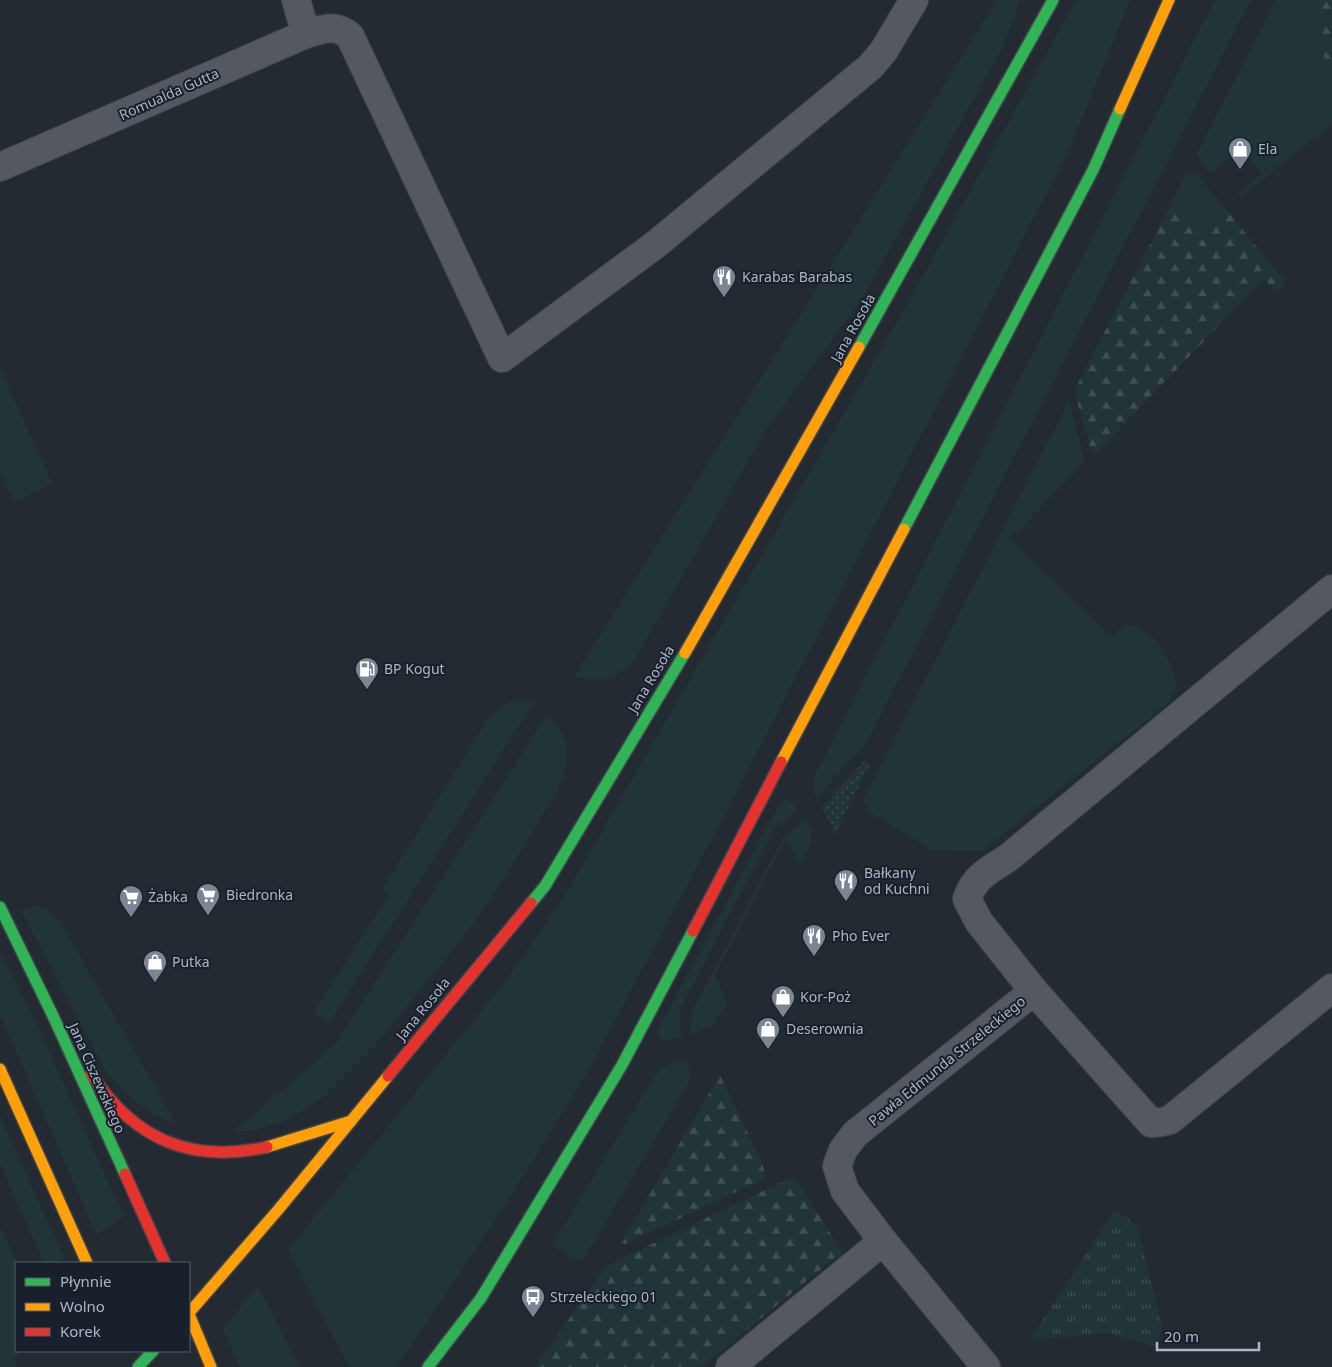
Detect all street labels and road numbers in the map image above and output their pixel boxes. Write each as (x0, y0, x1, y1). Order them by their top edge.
street label: Romualda Gutta (116, 63, 222, 124)
street label: Jana Rosoła (825, 290, 879, 367)
street label: Jana Rosoła (622, 641, 678, 718)
street label: Jana Rosoła (390, 973, 454, 1046)
street label: Pawła Edmunda Strzeleckiego (864, 991, 1029, 1130)
street label: Jana Ciszewskiego (64, 1018, 130, 1136)

